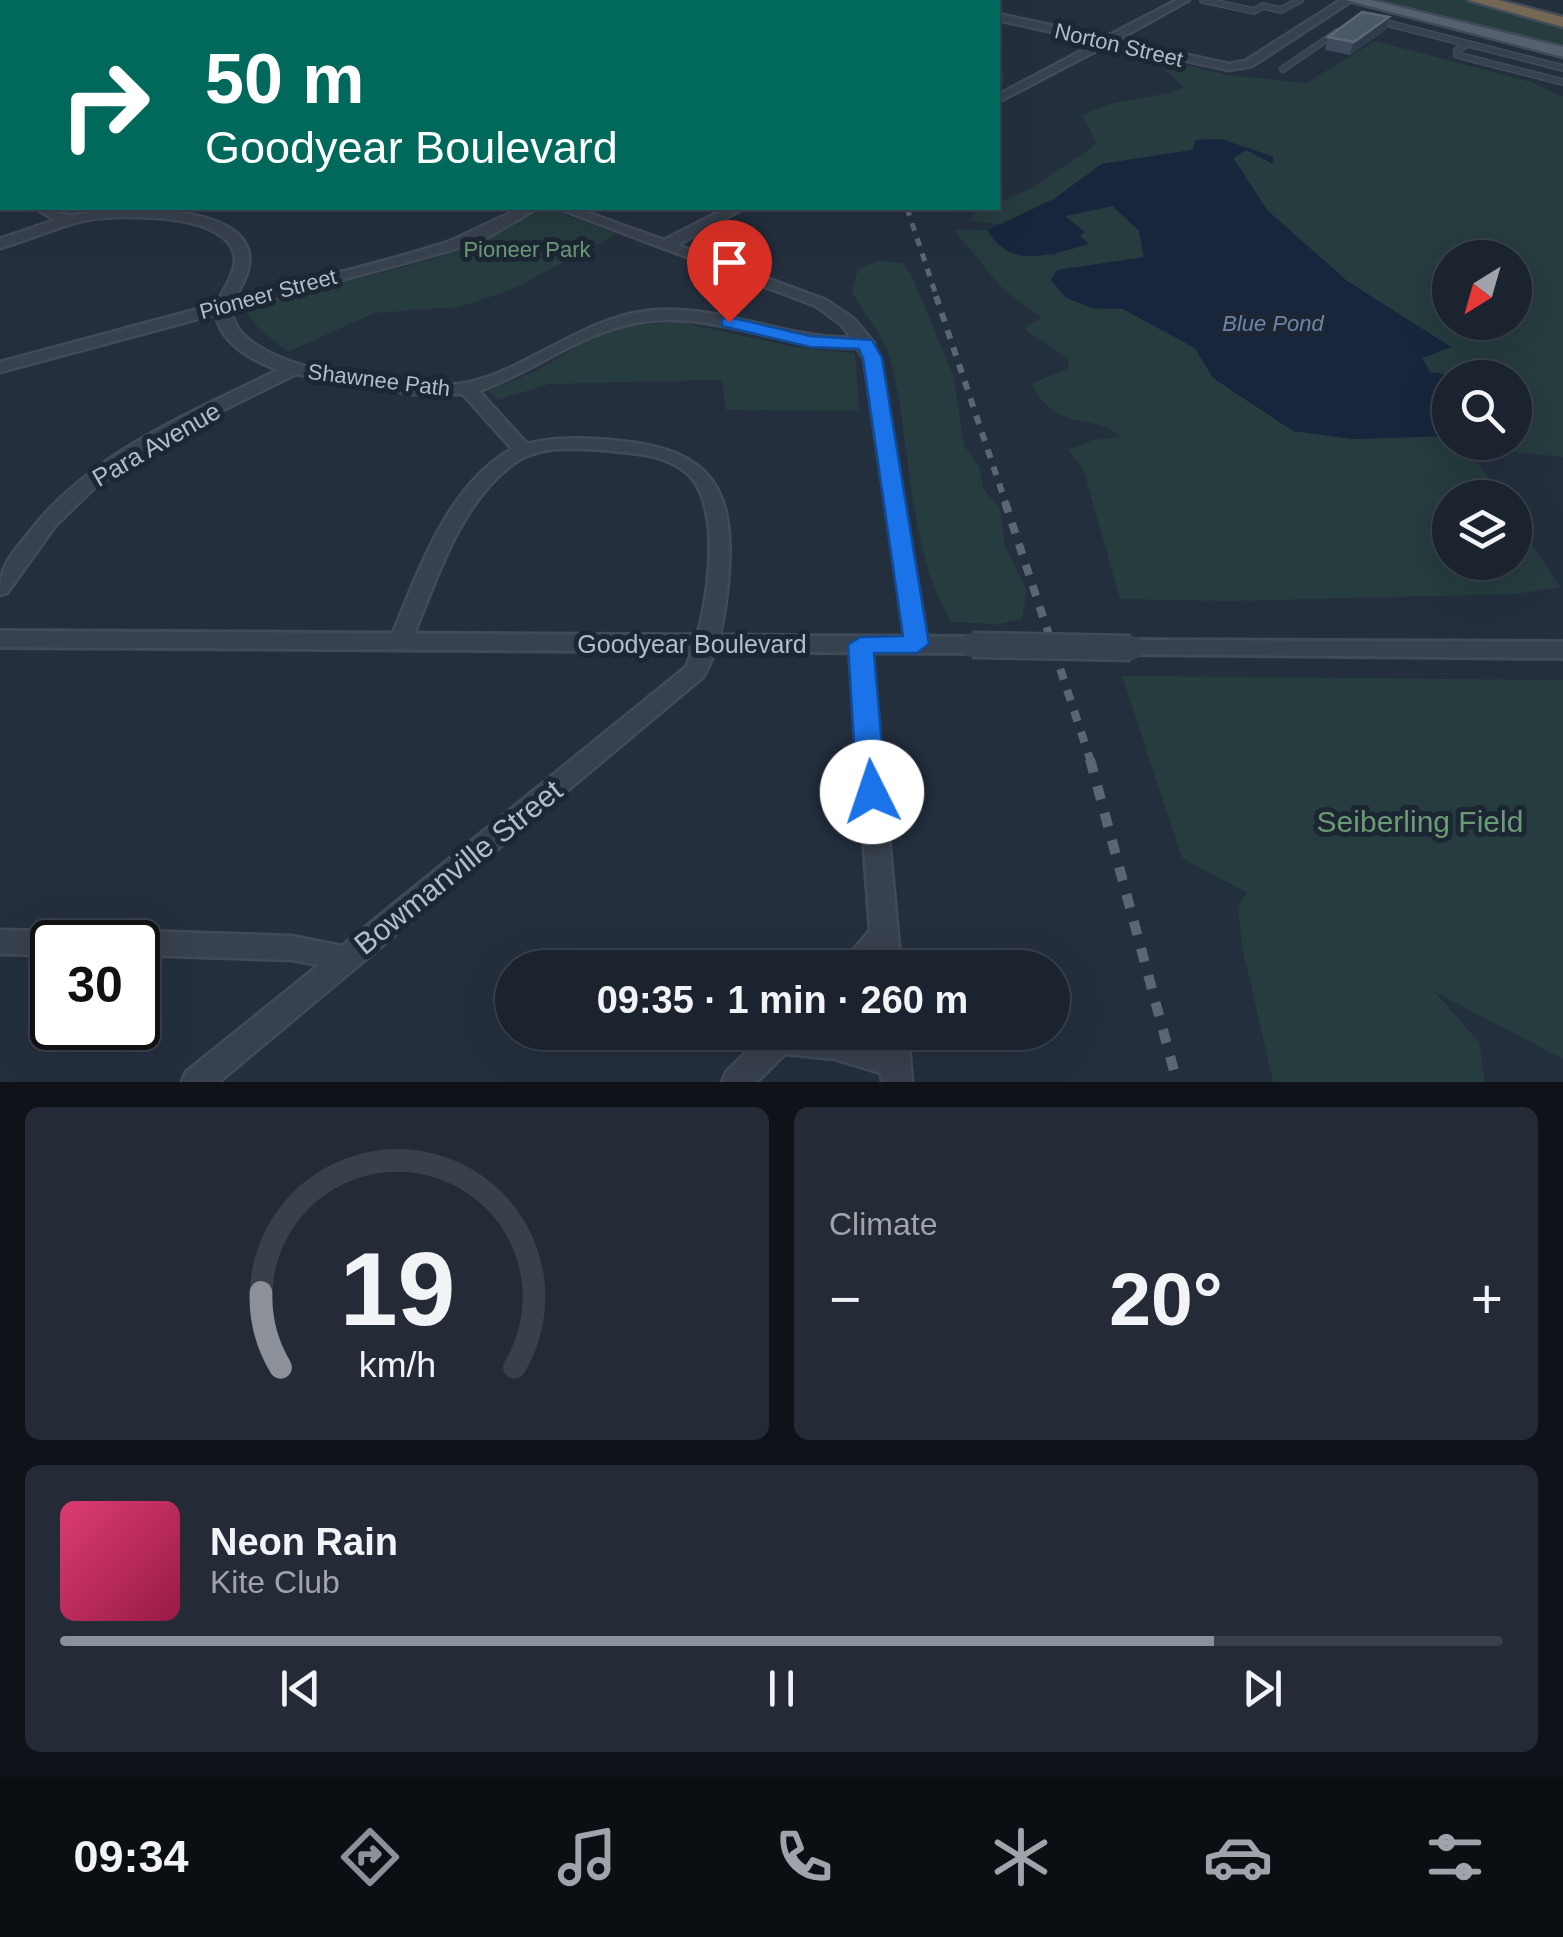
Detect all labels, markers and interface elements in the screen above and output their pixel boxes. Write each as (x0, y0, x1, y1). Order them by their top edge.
street label: Norton Street (1052, 18, 1186, 72)
icon: right (40, 40, 170, 170)
text: 50 m (205, 40, 365, 118)
text: Goodyear Boulevard (205, 122, 618, 173)
pin (687, 220, 772, 323)
icon: arrive (702, 235, 757, 290)
park label: Pioneer Park (463, 237, 592, 262)
north arrow (1432, 240, 1532, 340)
map controls (1432, 240, 1532, 580)
street label: Pioneer Street (197, 264, 339, 324)
water label: Blue Pond (1222, 311, 1325, 336)
street label: Shawnee Path (306, 359, 452, 401)
button: search (1432, 360, 1532, 460)
street label: Para Avenue (87, 396, 225, 492)
button: layers (1432, 480, 1532, 580)
street label: Goodyear Boulevard (577, 630, 807, 658)
position arrow (820, 740, 924, 844)
street label: Bowmanville Street (348, 773, 569, 961)
park label: Seiberling Field (1317, 805, 1523, 838)
speed limit sign: 30 (30, 920, 160, 1050)
text: 09:35 · 1 min · 260 m (597, 979, 968, 1021)
text: Climate (829, 1206, 937, 1242)
text: 19 (339, 1231, 455, 1347)
text: 20° (1109, 1257, 1223, 1341)
text: − (829, 1268, 861, 1330)
text: + (1471, 1268, 1503, 1330)
text: km/h (358, 1345, 436, 1385)
text: Neon Rain (210, 1521, 398, 1563)
text: Kite Club (210, 1564, 340, 1600)
icon: previous (273, 1661, 328, 1716)
icon: pause (754, 1661, 809, 1716)
icon: next (1235, 1661, 1290, 1716)
icon: directions (335, 1822, 405, 1892)
icon: music (552, 1822, 622, 1892)
icon: phone (769, 1822, 839, 1892)
icon: climate (986, 1822, 1056, 1892)
icon: car (1203, 1822, 1273, 1892)
icon: filters (1420, 1822, 1490, 1892)
text: 09:34 (73, 1831, 189, 1882)

